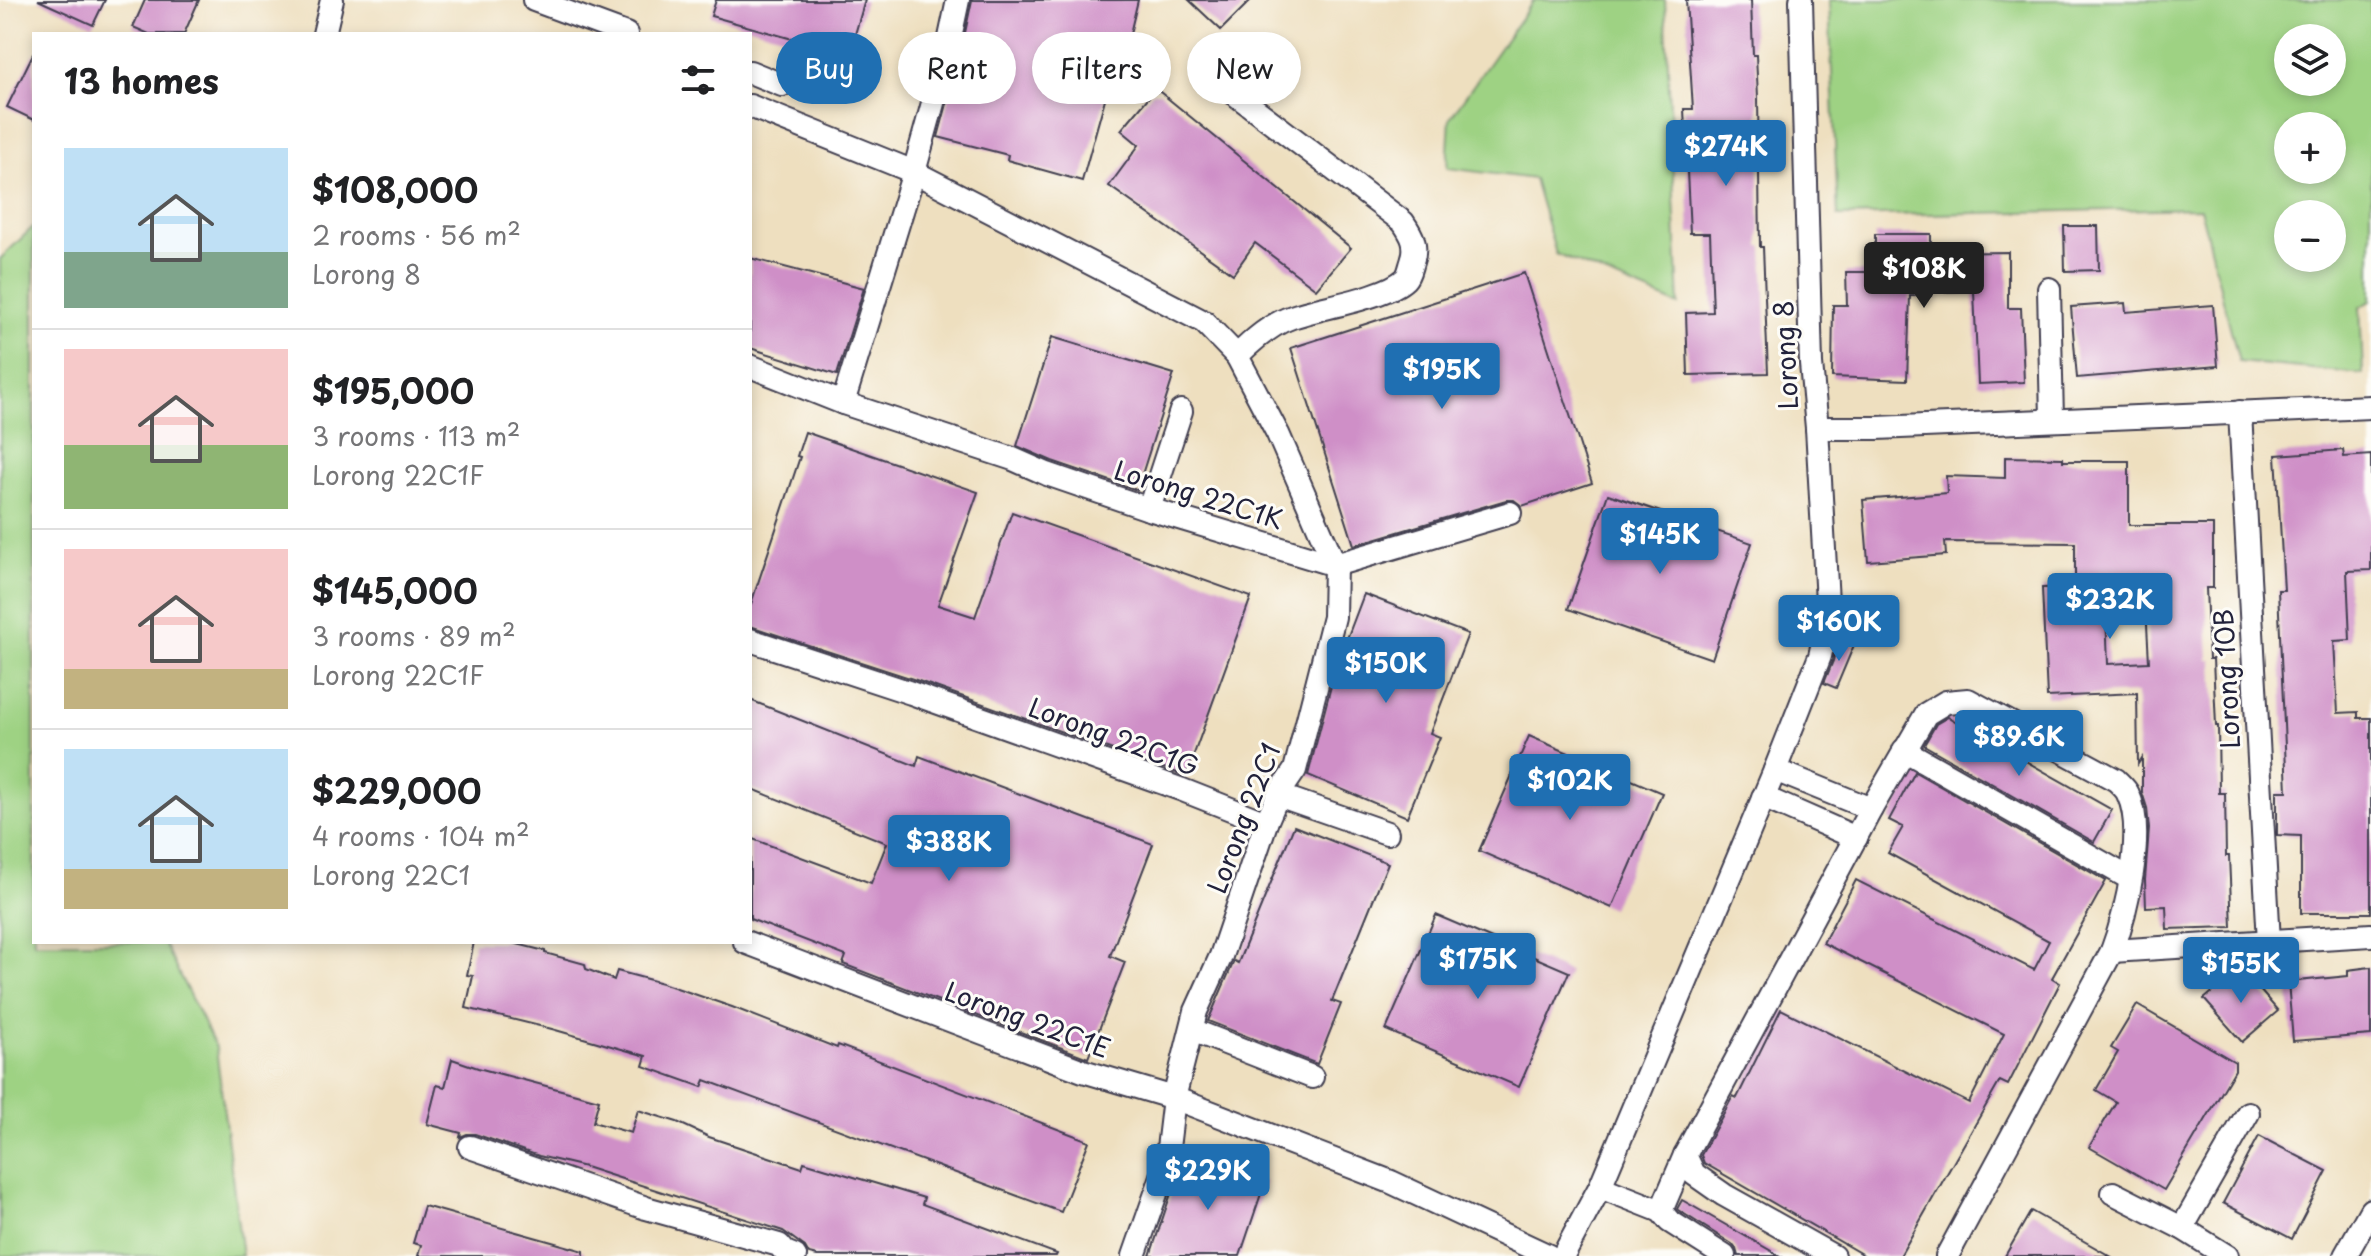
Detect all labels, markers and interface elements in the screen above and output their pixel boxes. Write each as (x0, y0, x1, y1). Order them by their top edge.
map controls (2274, 24, 2346, 272)
button: layers (2274, 24, 2346, 96)
chip: Buy (776, 32, 882, 104)
chip: Rent (898, 32, 1016, 104)
chip: Filters (1032, 32, 1171, 104)
chip: New (1187, 32, 1301, 104)
text: 13 homes (64, 54, 219, 106)
icon: filters (676, 58, 720, 102)
button: + (2274, 112, 2346, 184)
pin: $274K (1670, 120, 1782, 188)
text: $274K (1684, 126, 1768, 165)
text: $108,000 (312, 163, 478, 215)
icon: home (128, 180, 224, 276)
button: − (2274, 200, 2346, 272)
text: 2 rooms · 56 m² (312, 215, 521, 254)
pin: $108K (1868, 242, 1980, 310)
text: $108K (1882, 248, 1966, 287)
text: Lorong 8 (312, 254, 421, 293)
street label: Lorong 8 (1763, 300, 1807, 410)
pin: $195K (1386, 343, 1498, 411)
text: $195K (1403, 349, 1481, 388)
text: $195,000 (312, 364, 474, 416)
icon: home (128, 381, 224, 477)
text: 3 rooms · 113 m² (312, 416, 520, 455)
street label: Lorong 22C1K (1110, 450, 1288, 538)
text: Lorong 22C1F (312, 455, 484, 494)
pin: $145K (1604, 508, 1716, 576)
text: $145K (1619, 514, 1701, 553)
text: $145,000 (312, 564, 478, 616)
pin: $232K (2054, 573, 2166, 641)
text: $232K (2065, 579, 2155, 618)
icon: home (128, 581, 224, 677)
pin: $160K (1783, 595, 1895, 663)
text: $160K (1796, 601, 1882, 640)
street label: Lorong 10B (2203, 608, 2249, 750)
text: 3 rooms · 89 m² (312, 616, 516, 655)
pin: $150K (1330, 637, 1442, 705)
text: $150K (1345, 643, 1427, 682)
text: Lorong 22C1F (312, 655, 484, 694)
street label: Lorong 22C1G (1024, 687, 1204, 785)
pin: $89.6K (1954, 710, 2084, 778)
text: $89.6K (1973, 716, 2065, 755)
street label: Lorong 22C1 (1196, 737, 1290, 899)
pin: $102K (1514, 754, 1626, 822)
text: $102K (1527, 760, 1613, 799)
text: $229,000 (312, 764, 482, 816)
icon: home (128, 781, 224, 877)
pin: $388K (893, 815, 1005, 883)
text: 4 rooms · 104 m² (312, 816, 530, 855)
text: $388K (906, 821, 992, 860)
text: Lorong 22C1 (312, 855, 470, 894)
pin: $175K (1422, 933, 1534, 1001)
pin: $155K (2185, 937, 2297, 1005)
text: $175K (1439, 939, 1517, 978)
text: $155K (2201, 943, 2281, 982)
street label: Lorong 22C1E (940, 971, 1116, 1067)
pin: $229K (1152, 1144, 1264, 1212)
text: $229K (1165, 1150, 1251, 1189)

